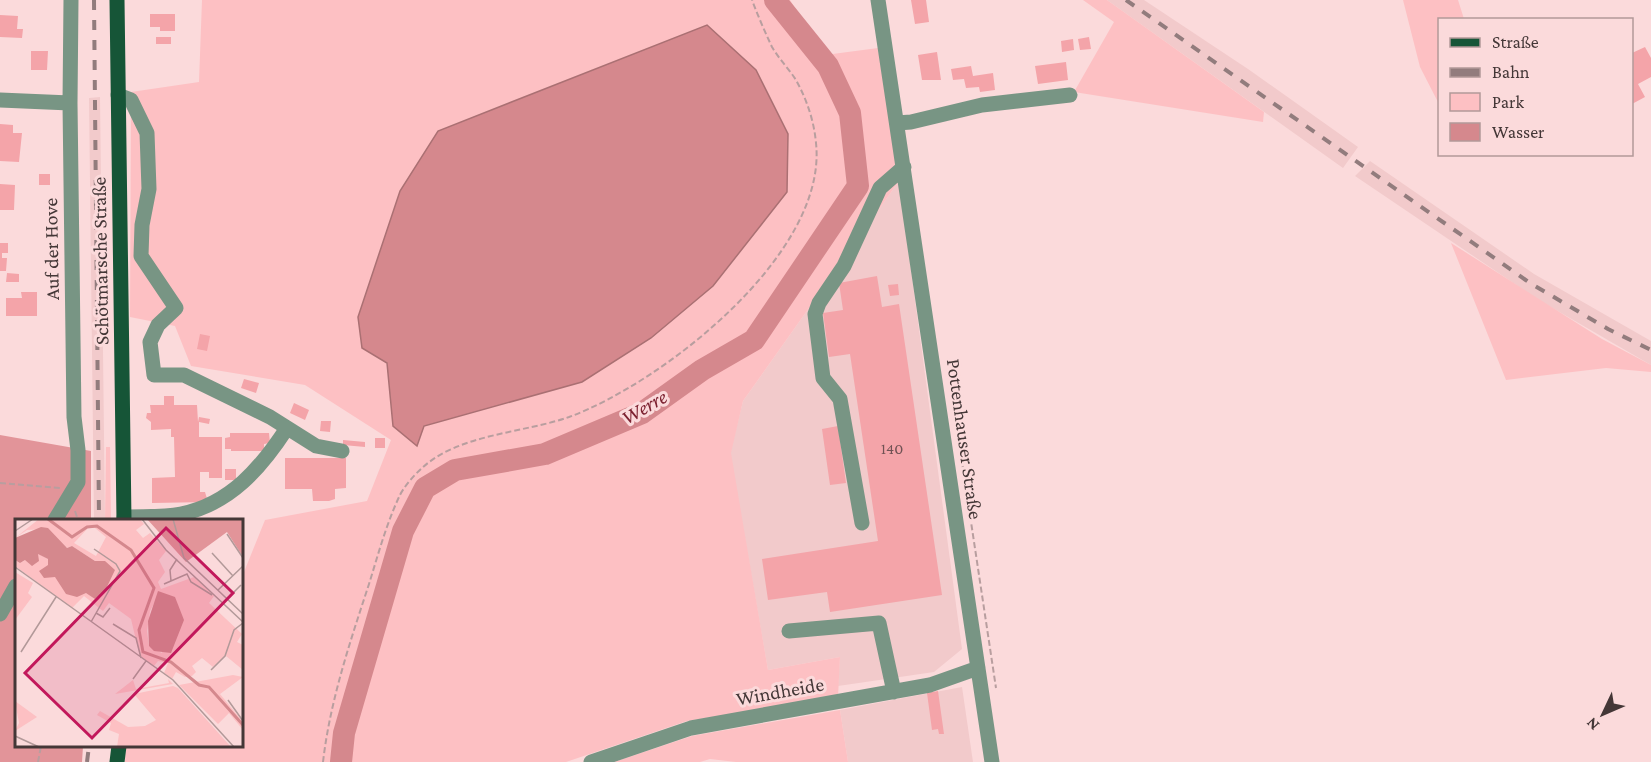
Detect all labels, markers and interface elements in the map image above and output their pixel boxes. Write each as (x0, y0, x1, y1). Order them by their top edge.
legend (1438, 18, 1633, 156)
text: Straße (1492, 32, 1539, 52)
text: Bahn (1492, 62, 1530, 82)
text: Park (1492, 92, 1524, 112)
text: Wasser (1492, 122, 1545, 142)
street label: Schötmarsche Straße (88, 176, 112, 345)
street label: Auf der Hove (39, 197, 63, 300)
street label: Pottenhauser Straße (943, 357, 987, 521)
water label: Werre (617, 384, 671, 430)
house number: 140 (881, 440, 903, 457)
inset map (15, 519, 243, 747)
street label: Windheide (734, 672, 826, 710)
north arrow (1573, 684, 1633, 744)
text: N (1583, 714, 1602, 734)

